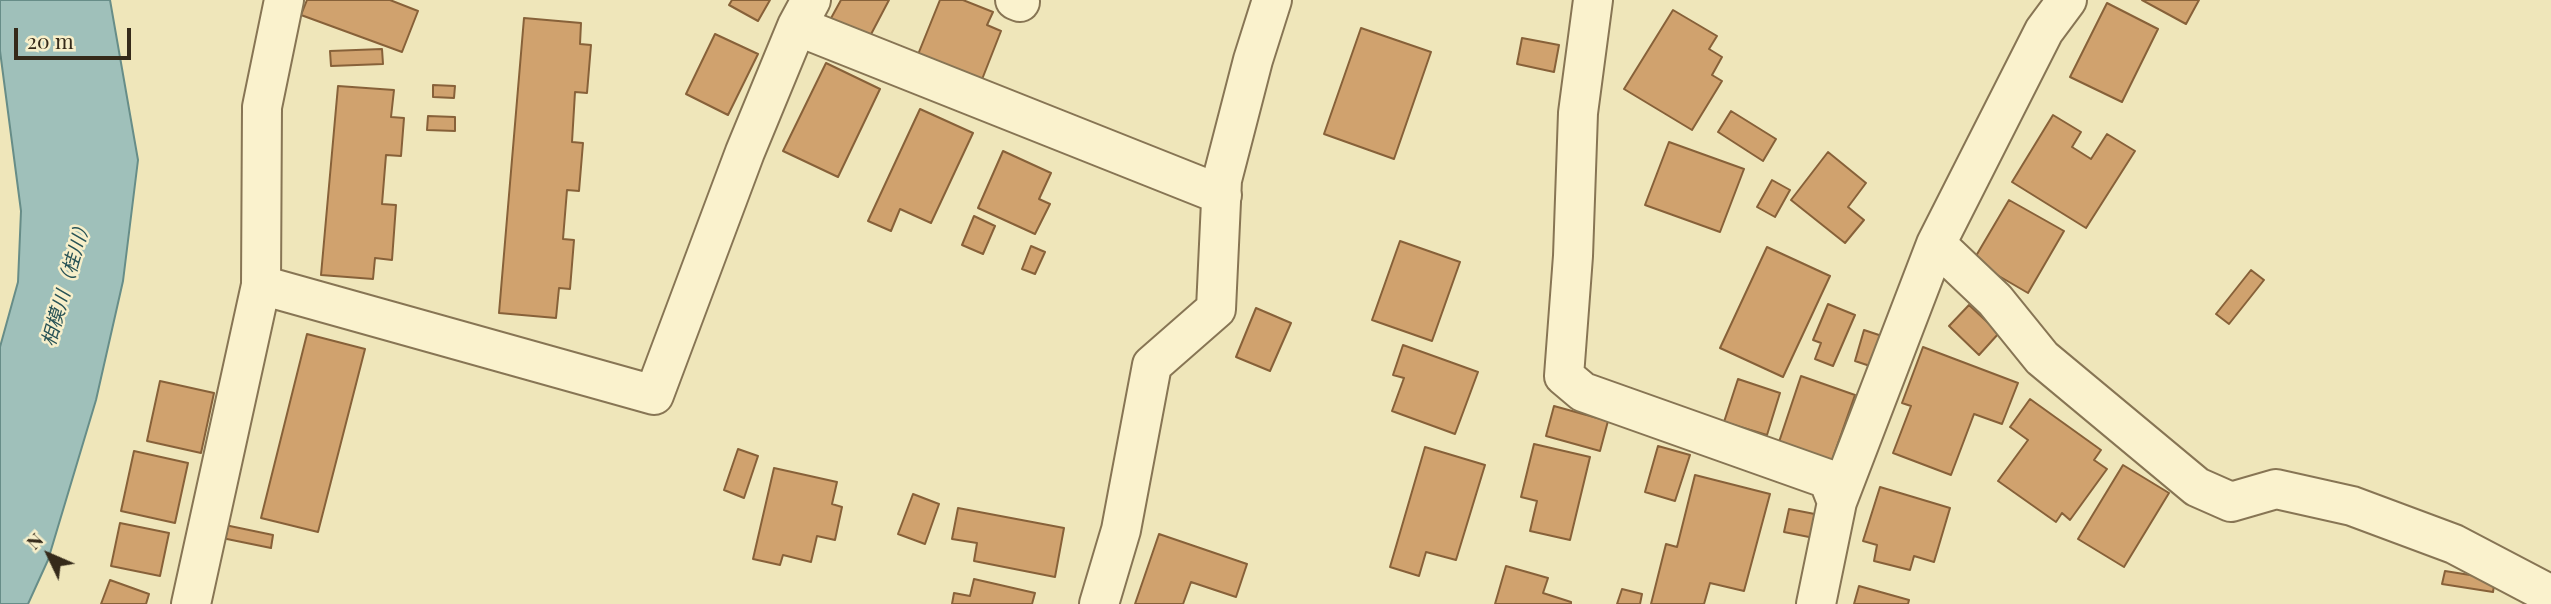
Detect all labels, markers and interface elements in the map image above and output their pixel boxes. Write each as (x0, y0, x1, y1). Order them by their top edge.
scale bar (18, 14, 135, 58)
text: 20 m (27, 26, 74, 54)
water label: 相模川（桂川） (38, 215, 96, 349)
north arrow (14, 520, 84, 590)
text: N (20, 526, 48, 554)

